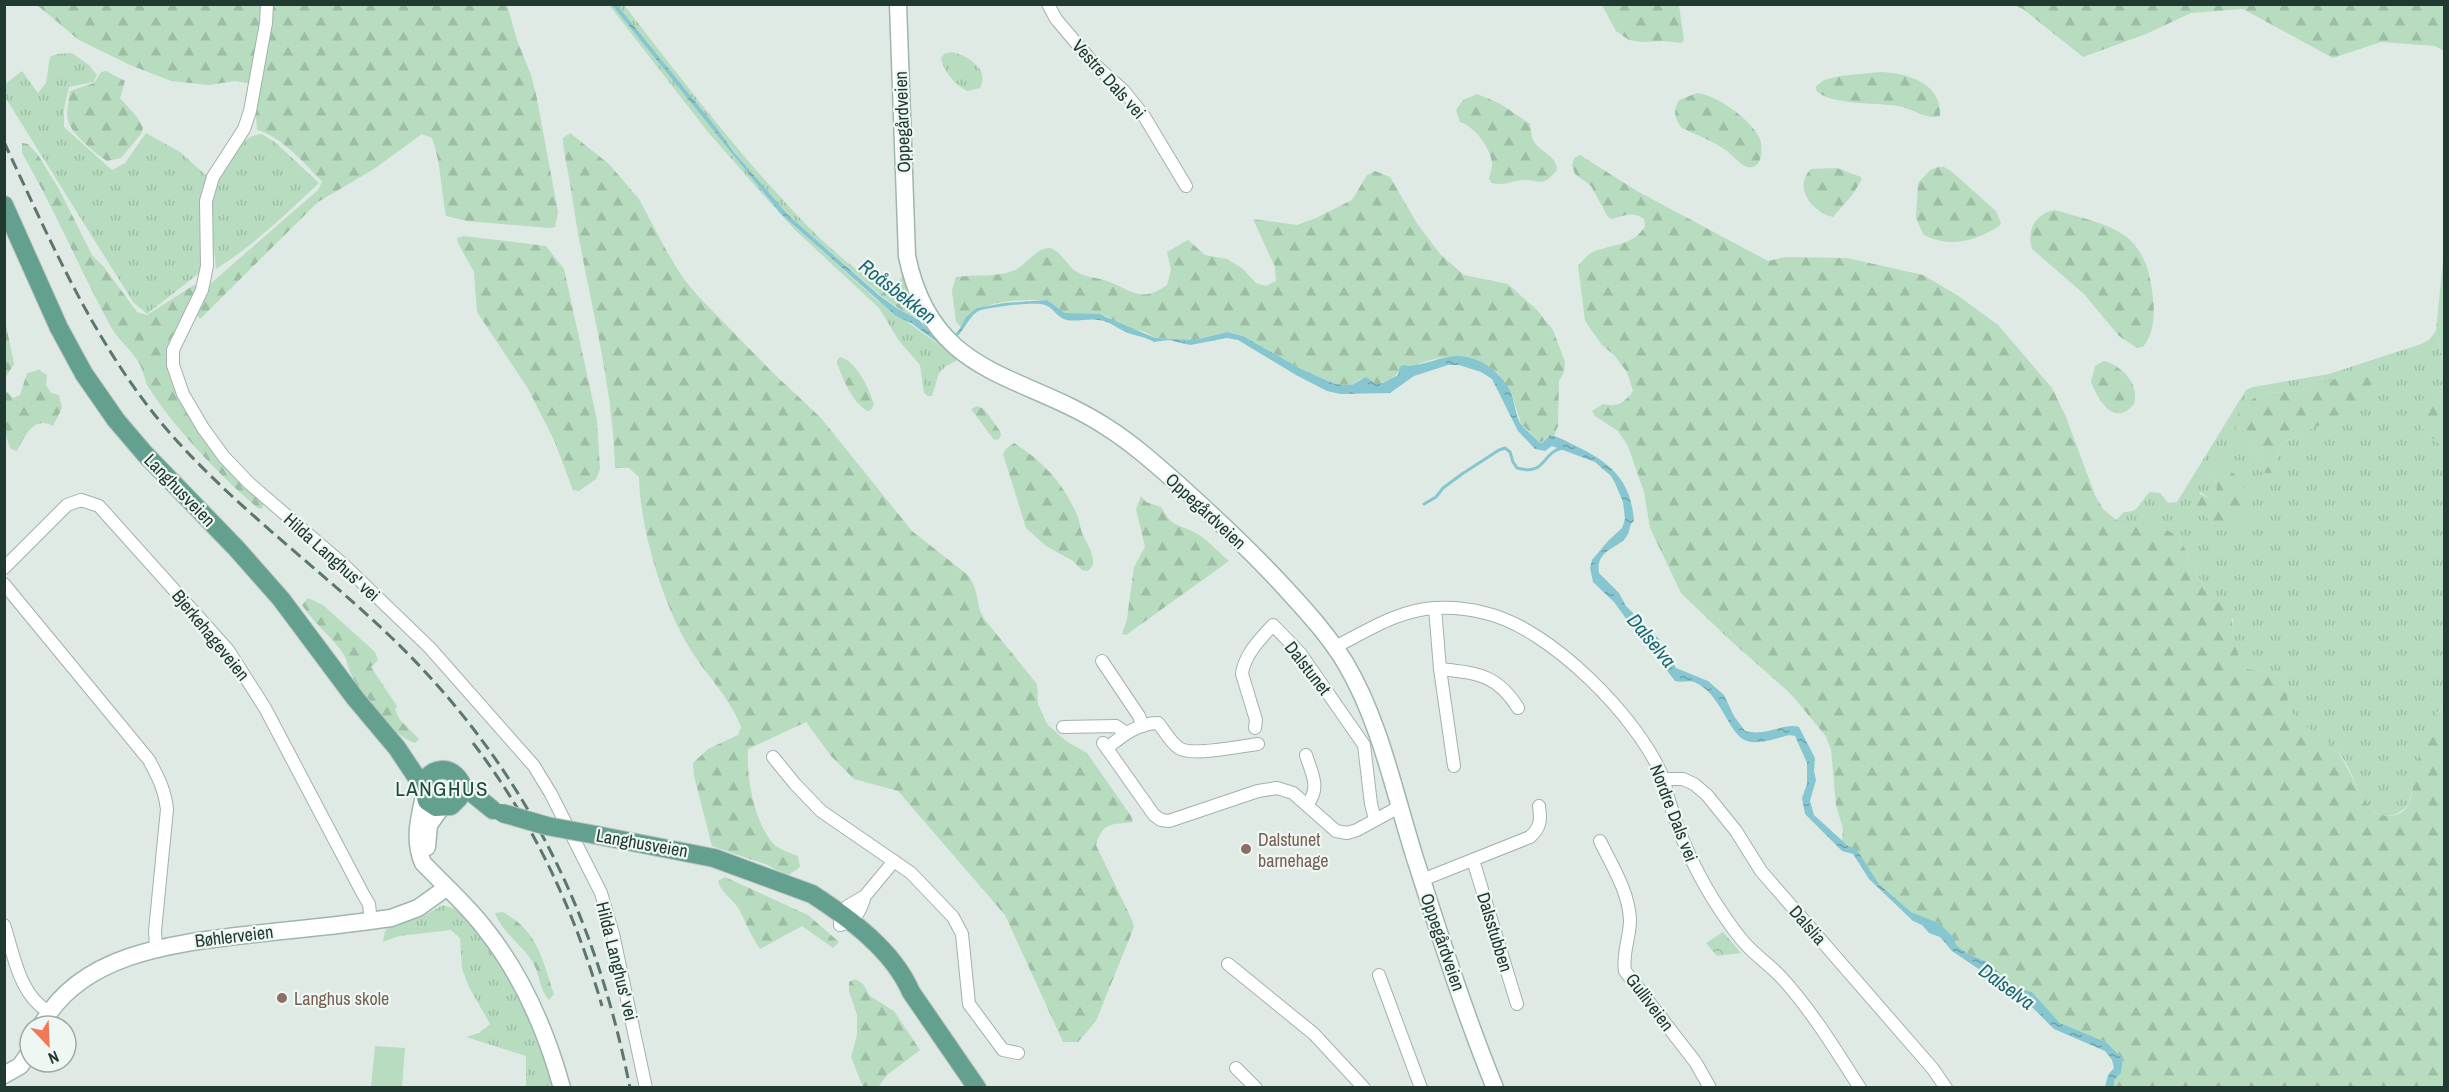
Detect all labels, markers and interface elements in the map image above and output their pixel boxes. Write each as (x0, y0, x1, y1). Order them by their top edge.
street label: Vestre Dals vei (1066, 34, 1152, 124)
street label: Oppegårdveien (888, 71, 916, 173)
water label: Roåsbekken (854, 252, 942, 330)
street label: Langhusveien (139, 448, 221, 532)
street label: Oppegårdveien (1160, 467, 1252, 555)
street label: Hilda Langhus' vei (278, 507, 386, 607)
street label: Bjerkehageveien (166, 584, 256, 686)
water label: Dalselva (1621, 607, 1683, 673)
street label: Dalstunet (1279, 636, 1337, 700)
street label: Nordre Dals vei (1644, 761, 1704, 865)
district label: LANGHUS (395, 774, 489, 803)
street label: Langhusveien (594, 823, 690, 863)
place label: Dalstunet barnehage (1258, 827, 1329, 873)
marker: Dalstunet barnehage (1239, 842, 1253, 856)
street label: Dalsstubben (1471, 889, 1519, 975)
street label: Oppegårdveien (1415, 890, 1471, 994)
street label: Hilda Langhus' vei (590, 899, 644, 1023)
street label: Dalslia (1784, 900, 1832, 950)
street label: Bøhlerveien (193, 919, 275, 953)
water label: Dalselva (1974, 957, 2040, 1015)
street label: Gulliveien (1620, 968, 1680, 1036)
place label: Langhus skole (294, 986, 389, 1011)
marker: Langhus skole (275, 991, 289, 1005)
north arrow (18, 1014, 78, 1074)
text: N (45, 1046, 63, 1070)

